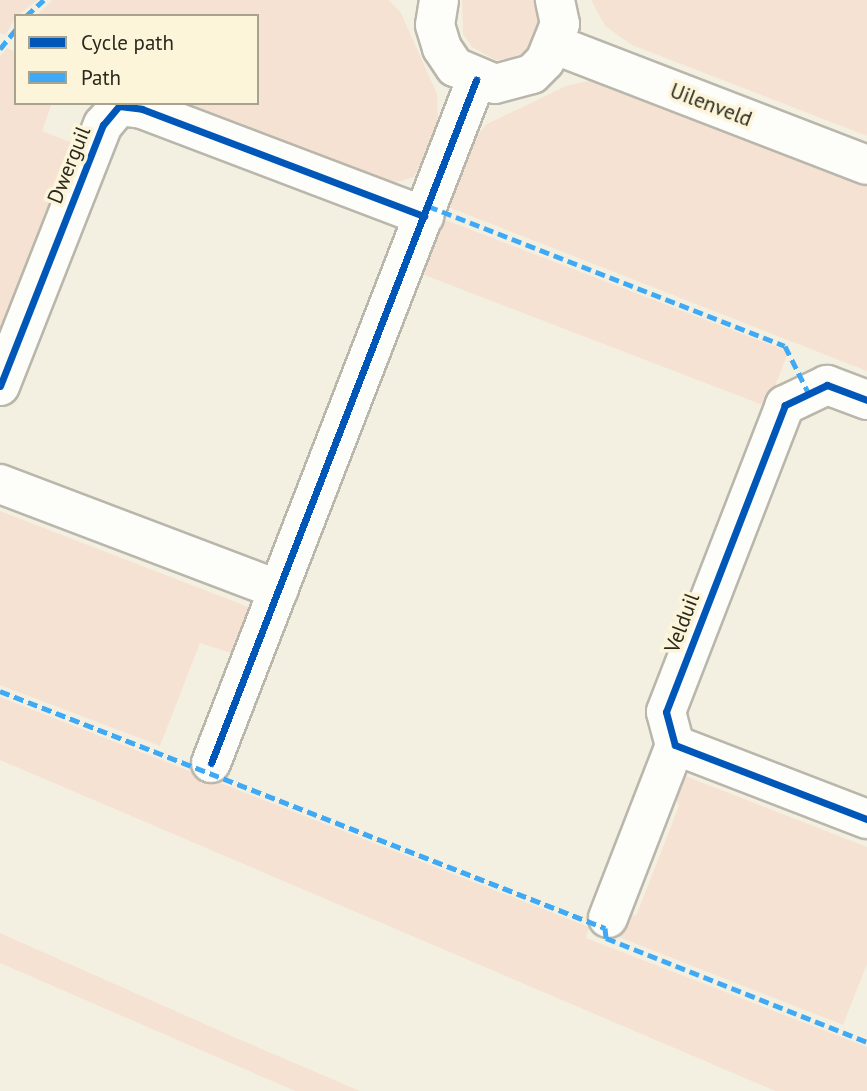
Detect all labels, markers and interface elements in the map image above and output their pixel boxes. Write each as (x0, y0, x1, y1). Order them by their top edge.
legend (14, 14, 259, 105)
text: Cycle path (81, 29, 174, 56)
text: Path (81, 64, 121, 91)
street label: Uilenveld (667, 78, 755, 132)
street label: Dwerguil (42, 123, 96, 207)
street label: Velduil (659, 590, 705, 656)

